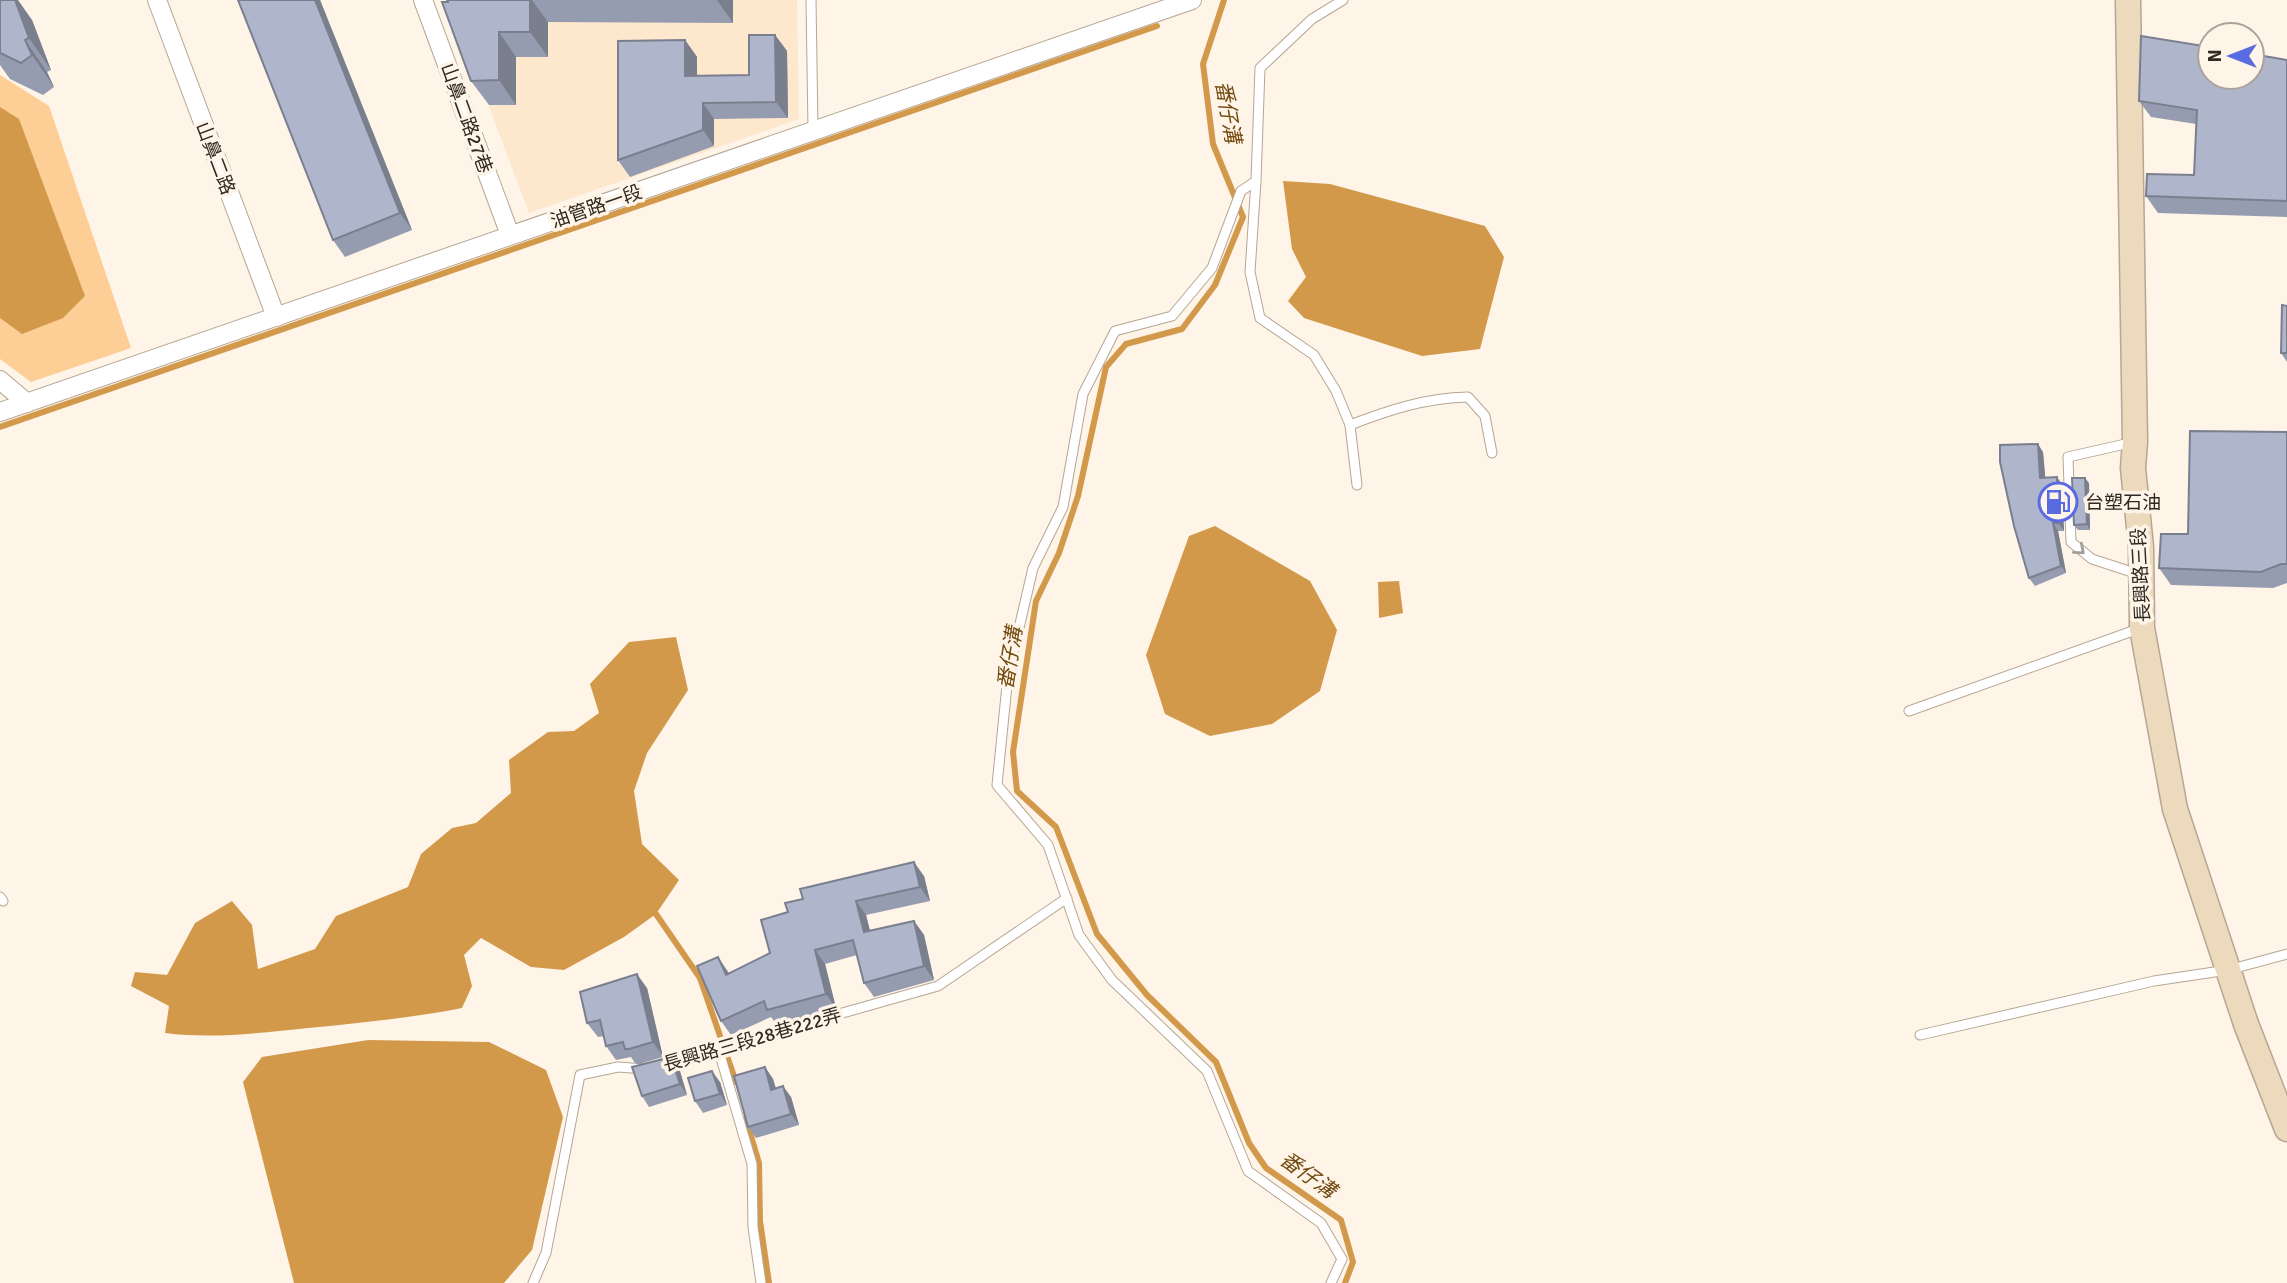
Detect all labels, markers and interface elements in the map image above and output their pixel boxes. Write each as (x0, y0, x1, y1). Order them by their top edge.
north arrow (2196, 21, 2266, 91)
text: N (2203, 49, 2227, 63)
street label: 山鼻二路27巷 (435, 60, 497, 177)
water label: 番仔溝 (1210, 79, 1247, 148)
street label: 山鼻二路 (190, 119, 240, 198)
street label: 油管路一段 (547, 180, 645, 234)
fuel station icon: 台塑石油 (2037, 481, 2079, 523)
place label: 台塑石油 (2085, 491, 2161, 515)
street label: 長興路三段 (2127, 527, 2155, 623)
one-way arrow (2072, 542, 2085, 554)
water label: 番仔溝 (992, 622, 1028, 691)
street label: 長興路三段28巷222弄 (660, 1003, 844, 1077)
water label: 番仔溝 (1275, 1146, 1344, 1206)

